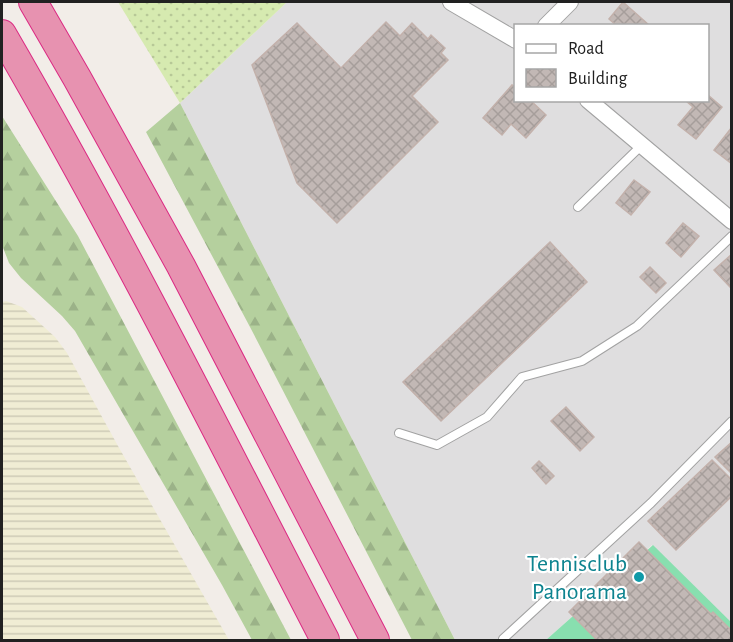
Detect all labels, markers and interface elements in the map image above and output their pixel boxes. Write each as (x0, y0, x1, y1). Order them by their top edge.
legend (514, 24, 709, 102)
text: Road (568, 40, 604, 58)
text: Building (568, 70, 628, 88)
place label: Tennisclub Panorama (527, 552, 627, 604)
marker: Tennisclub Panorama (632, 570, 646, 584)

